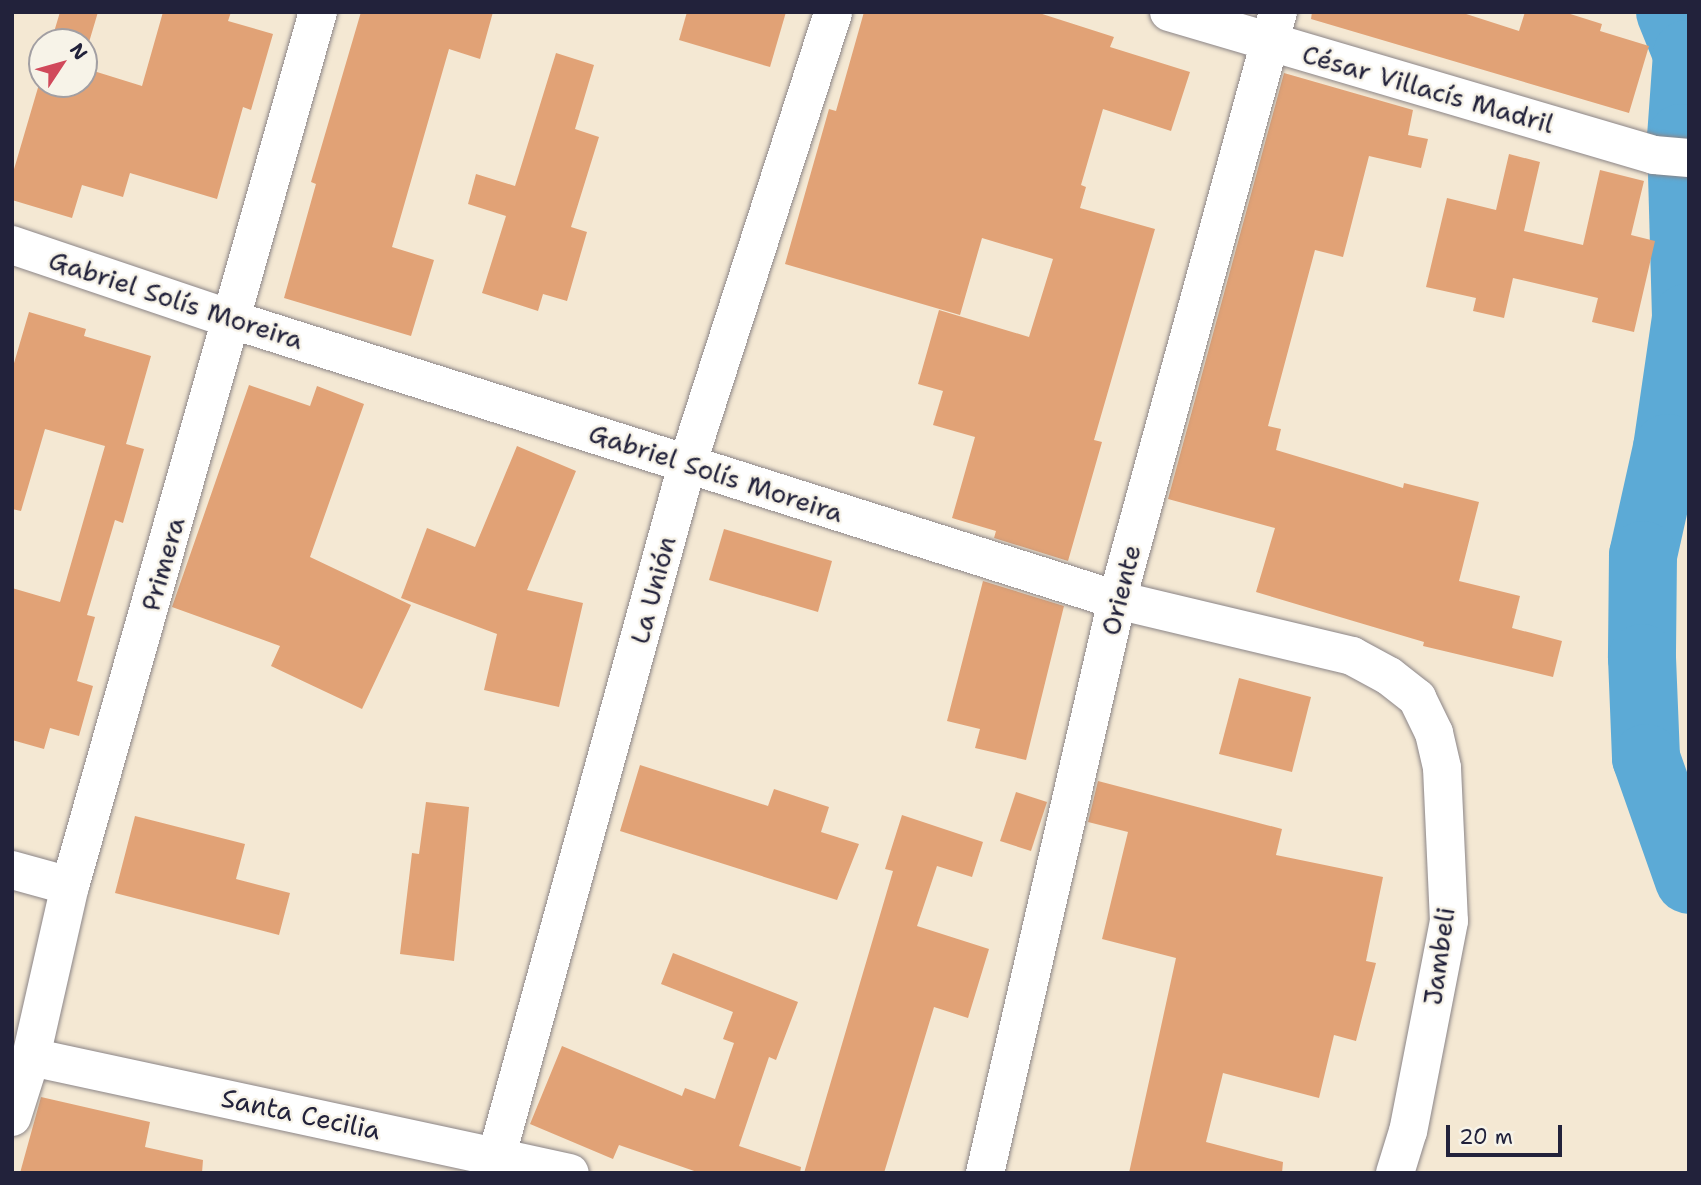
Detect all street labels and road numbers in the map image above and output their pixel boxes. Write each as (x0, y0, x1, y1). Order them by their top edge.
street label: César Villacís Madril (1299, 38, 1557, 140)
street label: Gabriel Solís Moreira (45, 244, 307, 356)
street label: Gabriel Solís Moreira (585, 417, 847, 529)
street label: Primera (135, 513, 191, 615)
street label: La Unión (624, 533, 682, 647)
street label: Oriente (1095, 541, 1147, 639)
street label: Jambeli (1417, 905, 1461, 1007)
street label: Santa Cecilia (219, 1082, 383, 1146)

